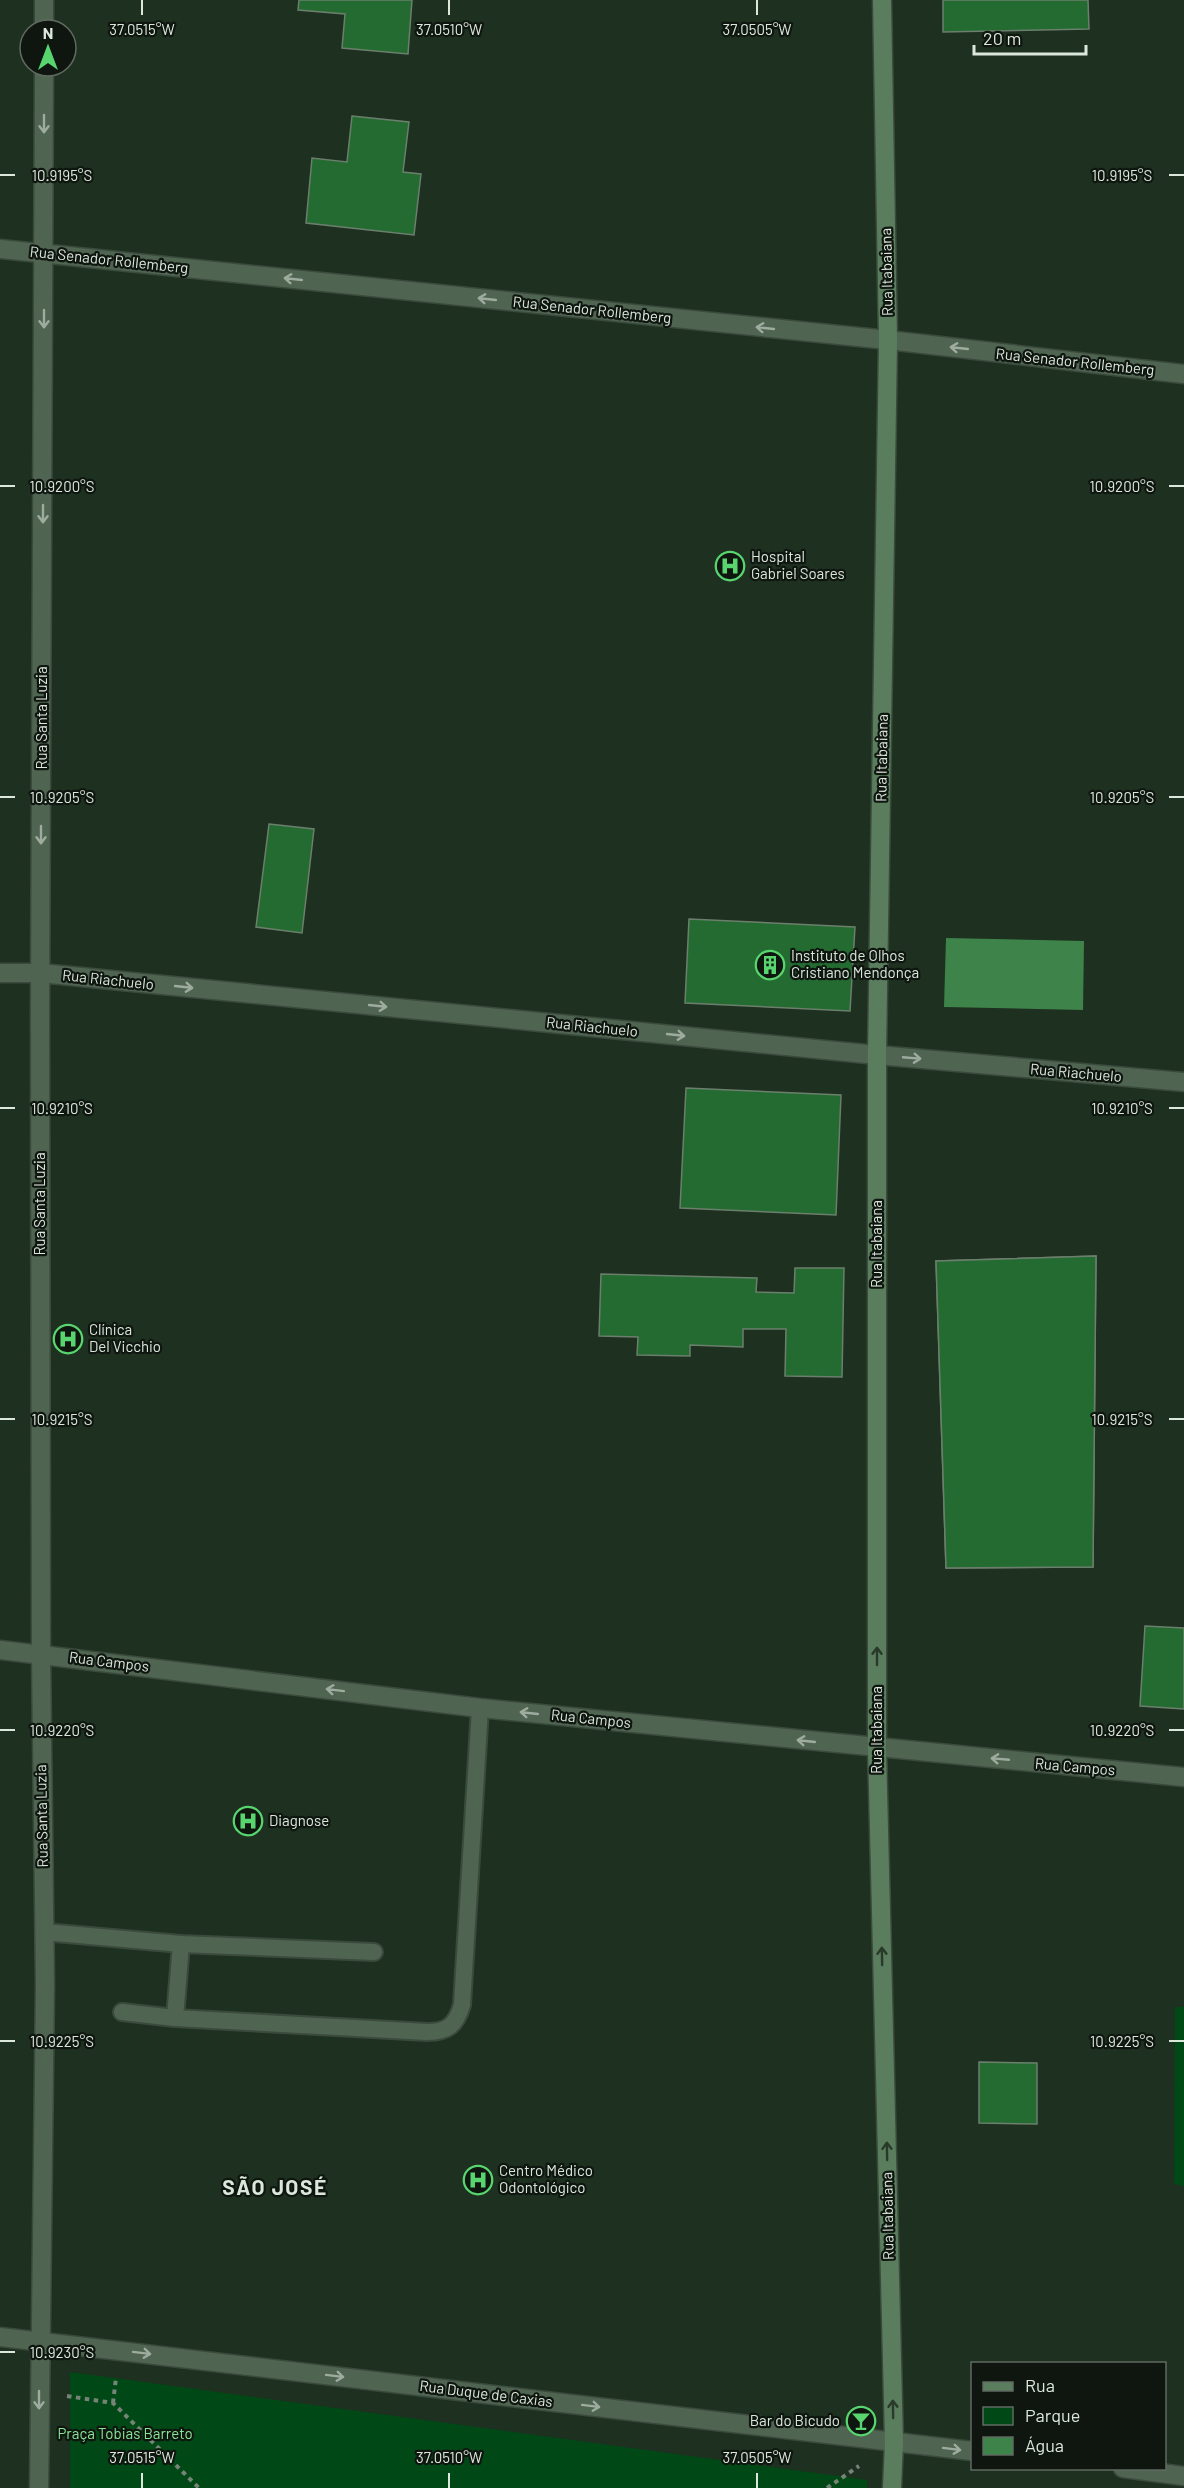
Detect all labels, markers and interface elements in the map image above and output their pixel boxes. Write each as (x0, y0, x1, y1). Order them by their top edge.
north arrow (18, 18, 78, 78)
scale bar (974, 18, 1086, 56)
text: 37.0515°W (109, 20, 175, 38)
text: 37.0510°W (416, 20, 482, 38)
text: 37.0505°W (722, 20, 792, 38)
text: N (43, 23, 53, 42)
text: 20 m (983, 27, 1021, 49)
one-way arrow (38, 114, 50, 134)
text: 10.9195°S (32, 166, 92, 184)
text: 10.9195°S (1092, 166, 1152, 184)
street label: Rua Itabaiana (876, 228, 896, 316)
street label: Rua Senador Rollemberg (29, 242, 189, 276)
one-way arrow (284, 274, 304, 285)
street label: Rua Senador Rollemberg (512, 292, 672, 326)
one-way arrow (478, 293, 498, 304)
one-way arrow (38, 309, 50, 329)
one-way arrow (756, 322, 775, 333)
one-way arrow (950, 343, 969, 354)
street label: Rua Senador Rollemberg (995, 344, 1155, 378)
text: 10.9200°S (29, 477, 95, 495)
text: 10.9200°S (1089, 477, 1155, 495)
one-way arrow (37, 504, 49, 524)
place label: Hospital Gabriel Soares (751, 547, 845, 582)
hospital icon: Hospital Gabriel Soares (714, 550, 746, 582)
street label: Rua Santa Luzia (32, 666, 50, 770)
street label: Rua Itabaiana (871, 714, 891, 802)
text: 10.9205°S (30, 788, 94, 806)
text: 10.9205°S (1090, 788, 1154, 806)
one-way arrow (35, 825, 47, 845)
place label: Instituto de Olhos Cristiano Mendonça (791, 946, 919, 981)
building icon: Instituto de Olhos Cristiano Mendonça (754, 949, 786, 981)
street label: Rua Riachuelo (61, 965, 155, 993)
one-way arrow (173, 982, 193, 993)
one-way arrow (367, 1001, 387, 1012)
street label: Rua Riachuelo (545, 1012, 639, 1040)
one-way arrow (666, 1030, 686, 1041)
one-way arrow (902, 1053, 922, 1064)
street label: Rua Riachuelo (1029, 1059, 1123, 1085)
text: 10.9210°S (31, 1099, 93, 1117)
text: 10.9210°S (1091, 1099, 1153, 1117)
street label: Rua Santa Luzia (30, 1152, 48, 1256)
street label: Rua Itabaiana (867, 1200, 885, 1288)
place label: Clínica Del Vicchio (89, 1320, 161, 1355)
hospital icon: Clínica Del Vicchio (52, 1323, 84, 1355)
text: 10.9215°S (32, 1410, 92, 1428)
text: 10.9215°S (1092, 1410, 1152, 1428)
one-way arrow (871, 1646, 883, 1666)
street label: Rua Campos (68, 1647, 150, 1675)
one-way arrow (326, 1684, 345, 1695)
street label: Rua Itabaiana (867, 1686, 885, 1774)
street label: Rua Campos (550, 1705, 632, 1731)
one-way arrow (519, 1707, 539, 1718)
text: 10.9220°S (30, 1721, 94, 1739)
text: 10.9220°S (1090, 1721, 1154, 1739)
one-way arrow (797, 1735, 817, 1746)
one-way arrow (991, 1753, 1011, 1764)
street label: Rua Campos (1034, 1754, 1116, 1778)
street label: Rua Santa Luzia (31, 1764, 51, 1868)
hospital icon: Diagnose (232, 1805, 264, 1837)
place label: Diagnose (269, 1811, 329, 1829)
one-way arrow (876, 1946, 888, 1966)
text: 10.9225°S (30, 2032, 94, 2050)
text: 10.9225°S (1090, 2032, 1154, 2050)
one-way arrow (881, 2141, 892, 2161)
place label: Centro Médico Odontológico (499, 2161, 593, 2196)
hospital icon: Centro Médico Odontológico (462, 2164, 494, 2196)
street label: Rua Itabaiana (877, 2172, 897, 2260)
district label: SÃO JOSÉ (222, 2174, 328, 2199)
text: 10.9230°S (30, 2343, 94, 2361)
one-way arrow (131, 2348, 151, 2359)
legend (971, 2362, 1166, 2470)
one-way arrow (325, 2371, 345, 2382)
text: Rua (1025, 2374, 1055, 2396)
street label: Rua Duque de Caxias (419, 2376, 554, 2410)
one-way arrow (33, 2389, 45, 2409)
one-way arrow (887, 2399, 899, 2419)
one-way arrow (581, 2401, 601, 2412)
text: Parque (1025, 2404, 1080, 2426)
bar icon: Bar do Bicudo (845, 2405, 877, 2437)
place label: Bar do Bicudo (750, 2411, 840, 2429)
park label: Praça Tobias Barreto (57, 2424, 193, 2442)
text: Água (1025, 2434, 1064, 2456)
one-way arrow (942, 2443, 961, 2454)
text: 37.0515°W (109, 2448, 175, 2466)
text: 37.0510°W (416, 2448, 482, 2466)
text: 37.0505°W (722, 2448, 792, 2466)

